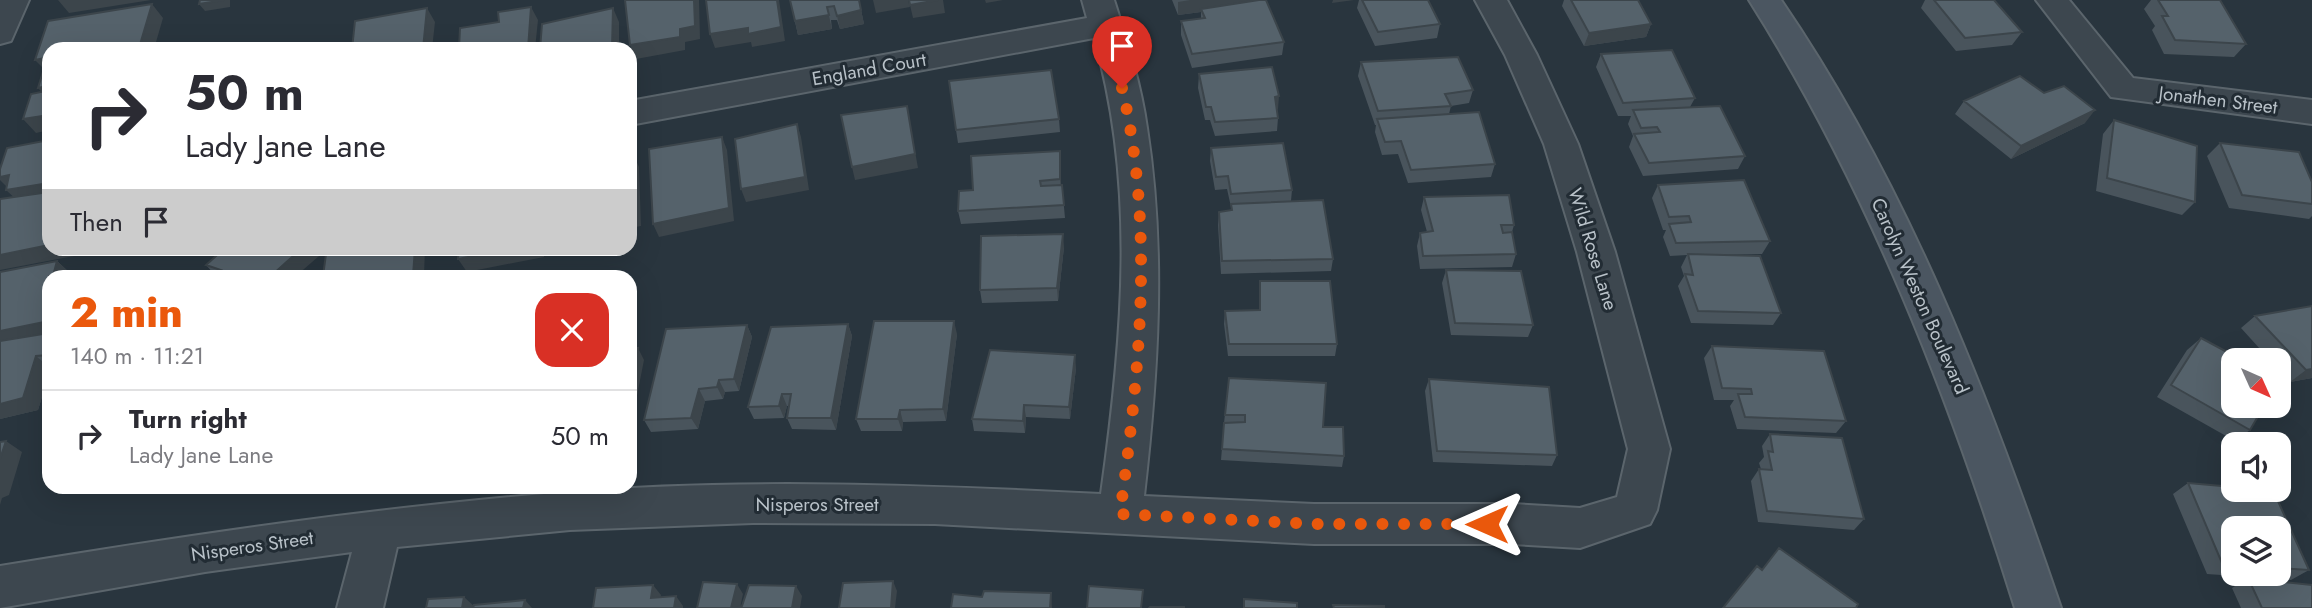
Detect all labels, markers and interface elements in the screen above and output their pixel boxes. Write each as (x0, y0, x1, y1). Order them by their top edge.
pin (1092, 16, 1152, 88)
icon: arrive (1103, 27, 1141, 65)
street label: England Court (810, 46, 929, 92)
text: 50 m (185, 58, 304, 128)
icon: right (70, 70, 161, 161)
street label: Jonathen Street (2154, 79, 2279, 121)
text: Lady Jane Lane (185, 123, 386, 169)
street label: Wild Rose Lane (1562, 185, 1624, 314)
street label: Carolyn Weston Boulevard (1865, 194, 1975, 398)
text: Then (70, 203, 123, 241)
icon: arrive (137, 203, 175, 241)
text: 2 min (70, 282, 183, 343)
button: close (535, 293, 609, 367)
text: 140 m · 11:21 (70, 339, 204, 373)
north arrow (2221, 348, 2291, 418)
map controls (2221, 348, 2291, 586)
text: Turn right (129, 400, 247, 438)
icon: right (70, 417, 108, 455)
text: 50 m (551, 417, 609, 455)
button: sound (2221, 432, 2291, 502)
text: Lady Jane Lane (129, 438, 273, 472)
position arrow (1450, 487, 1524, 561)
street label: Nisperos Street (755, 491, 879, 518)
button: layers (2221, 516, 2291, 586)
street label: Nisperos Street (189, 524, 315, 568)

